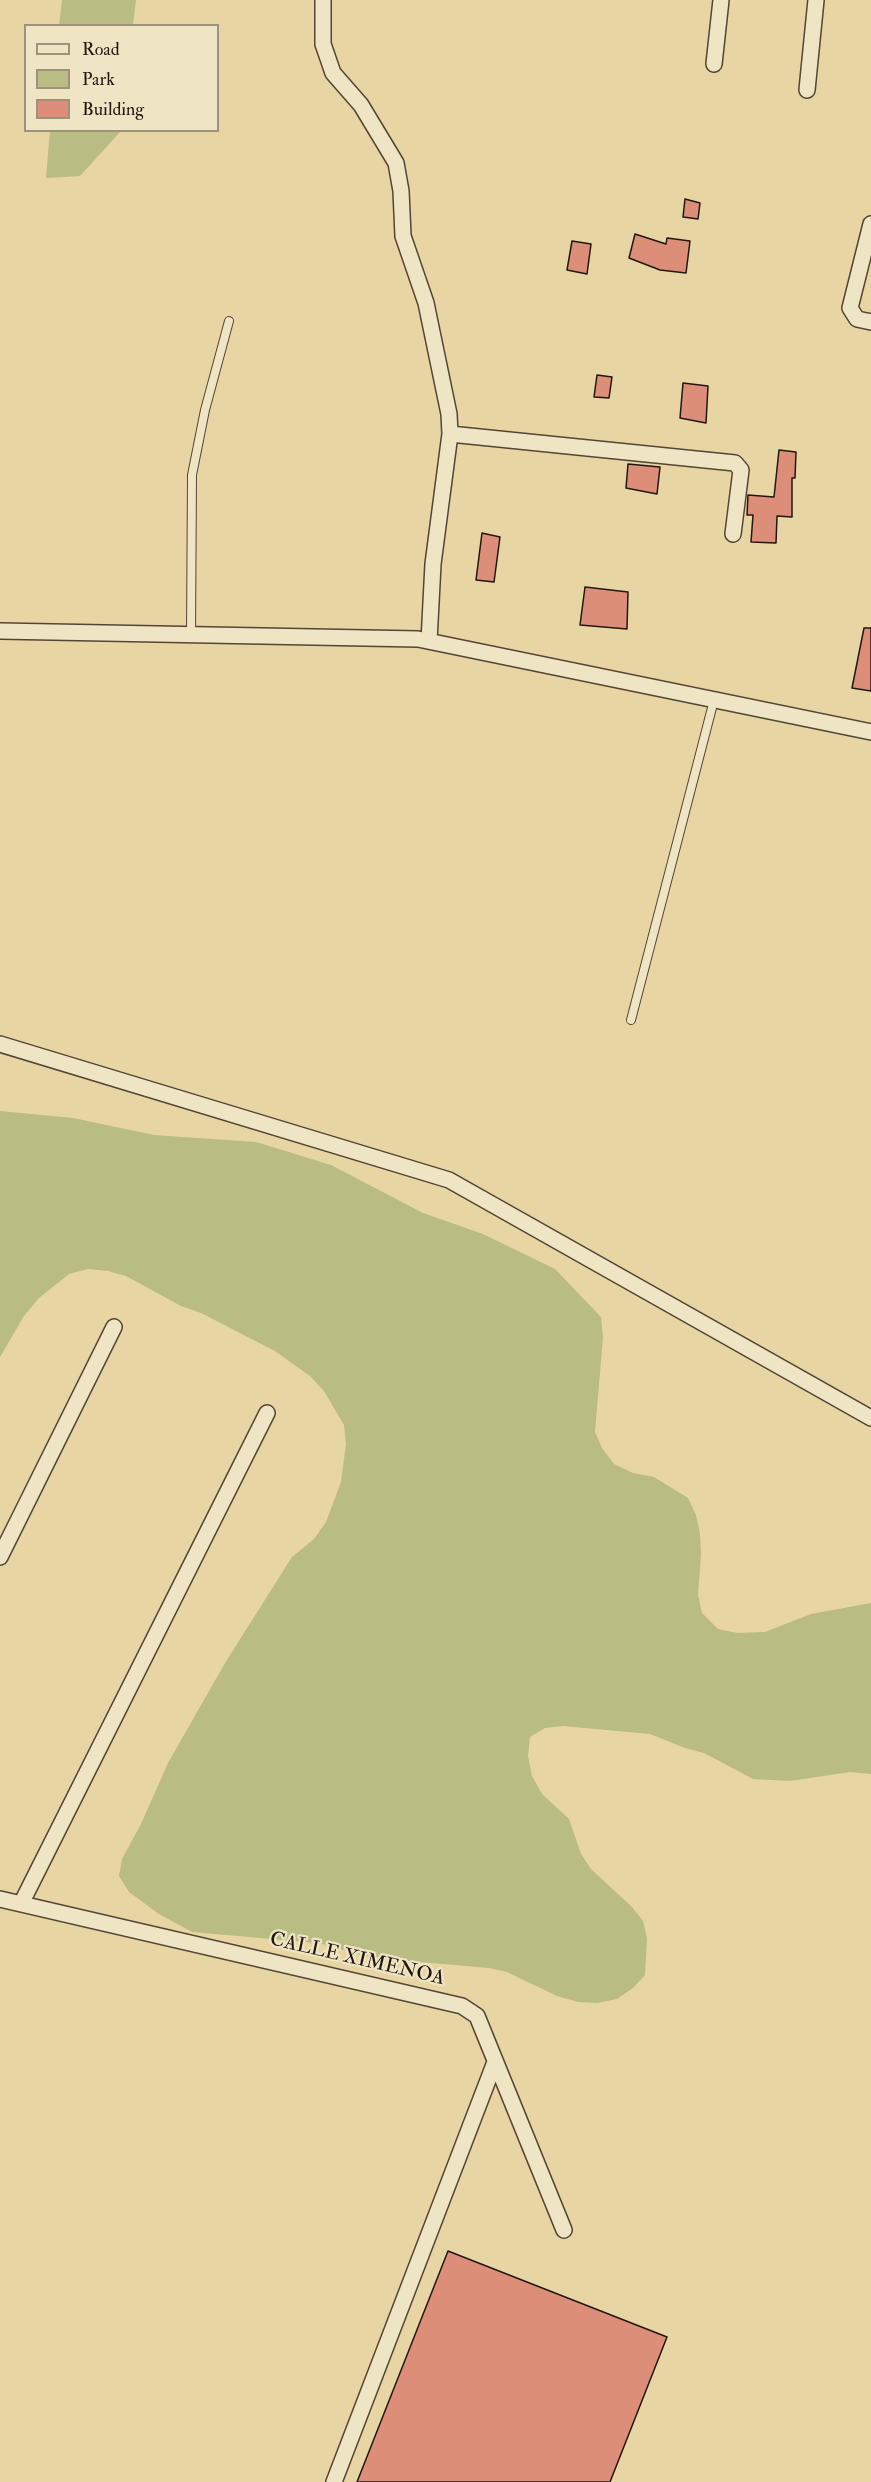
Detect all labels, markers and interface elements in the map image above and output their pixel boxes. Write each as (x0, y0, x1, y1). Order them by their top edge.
legend (24, 24, 219, 132)
text: Road (82, 38, 120, 61)
text: Park (82, 68, 115, 91)
text: Building (82, 98, 144, 121)
street label: CALLE XIMENOA (267, 1928, 447, 1992)

